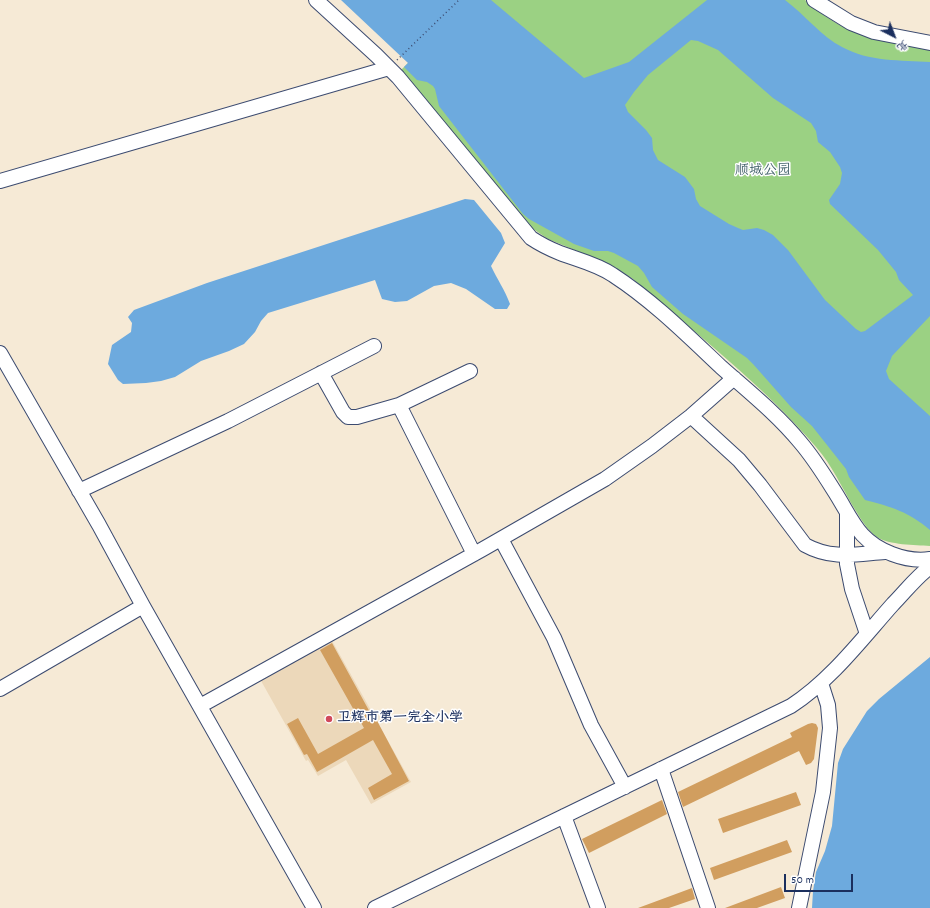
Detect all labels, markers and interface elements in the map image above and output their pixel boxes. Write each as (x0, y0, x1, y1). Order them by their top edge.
north arrow (874, 16, 914, 56)
text: 北 (893, 35, 911, 55)
park label: 顺城公园 (735, 164, 791, 180)
place label: 卫辉市第一完全小学 (337, 711, 463, 727)
marker: 卫辉市第一完全小学 (324, 714, 334, 724)
scale bar (786, 866, 855, 892)
text: 50 m (791, 872, 814, 889)

